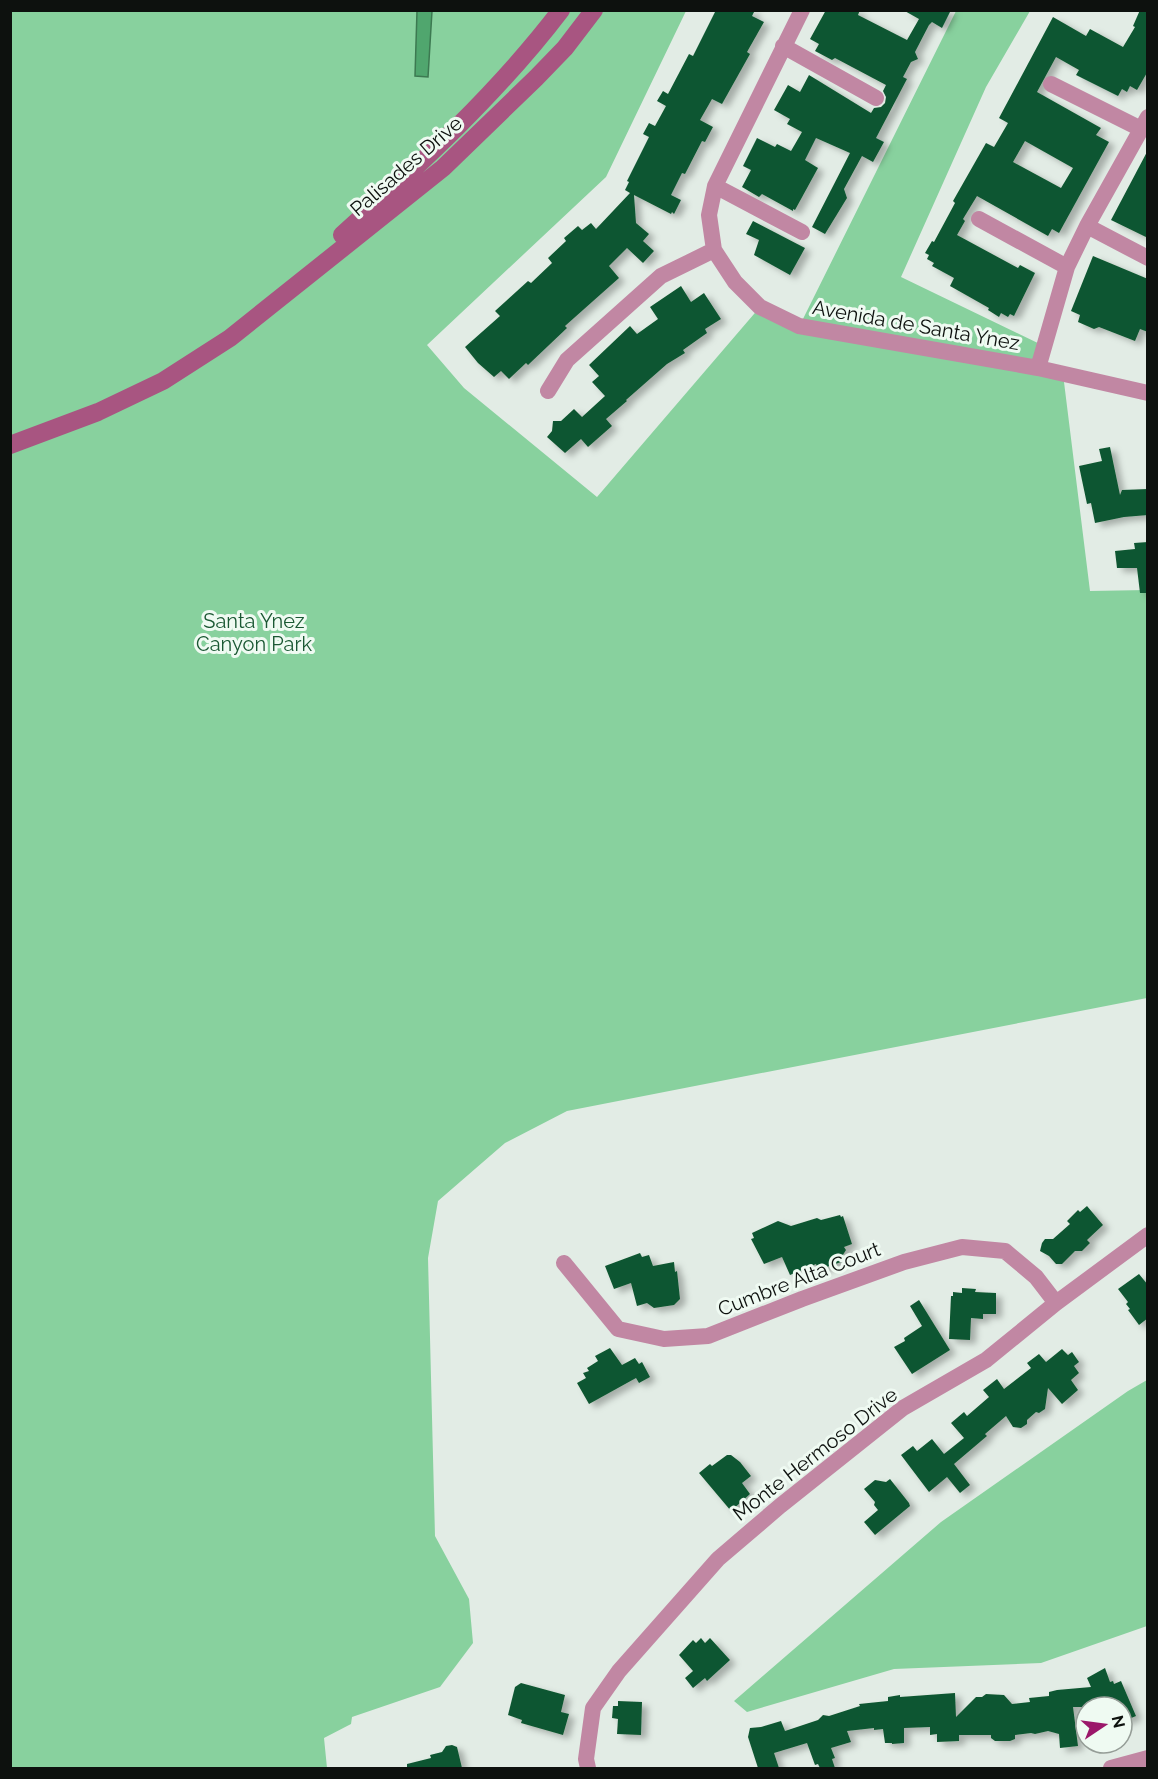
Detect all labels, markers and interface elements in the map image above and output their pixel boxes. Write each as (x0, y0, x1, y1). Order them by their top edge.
street label: Palisades Drive (345, 111, 467, 221)
street label: Avenida de Santa Ynez (811, 295, 1022, 355)
park label: Santa Ynez Canyon Park (196, 609, 312, 656)
street label: Cumbre Alta Court (714, 1237, 884, 1321)
street label: Monte Hermoso Drive (728, 1382, 902, 1526)
north arrow (1074, 1695, 1134, 1755)
text: N (1107, 1714, 1129, 1730)

